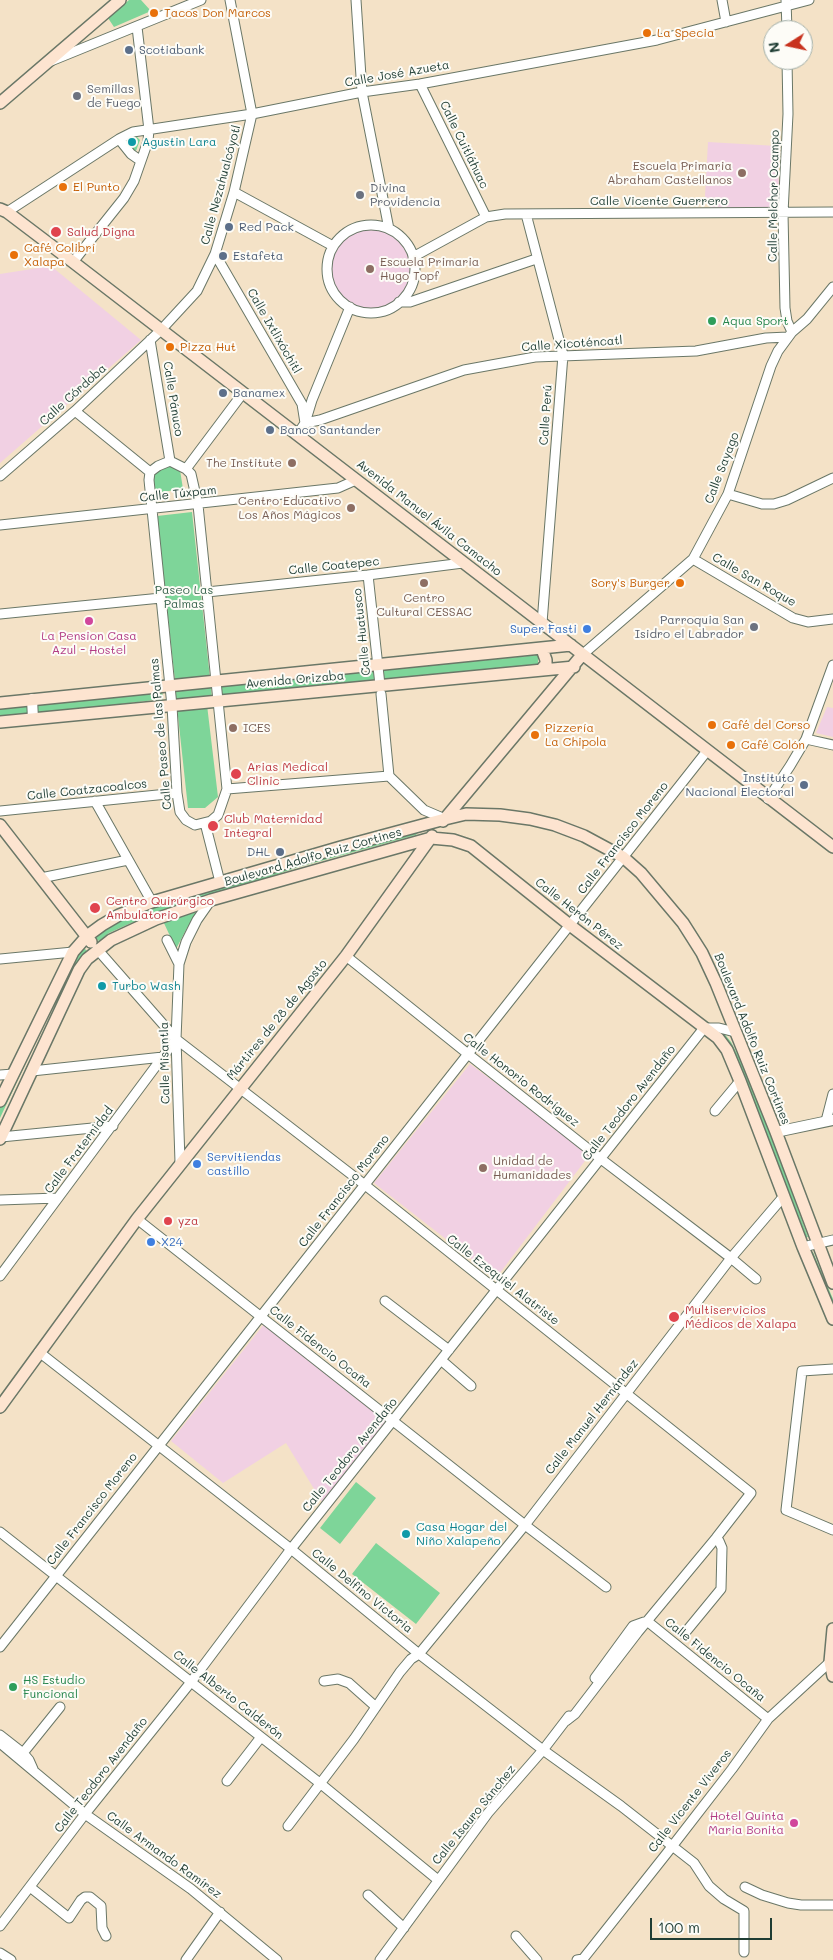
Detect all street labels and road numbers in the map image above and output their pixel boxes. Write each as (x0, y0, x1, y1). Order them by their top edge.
street label: Calle José Azueta (344, 58, 450, 90)
street label: Calle Cuitláhuac (437, 99, 491, 191)
street label: Calle Nezahualcóyotl (198, 124, 244, 246)
street label: Calle Melchor Ocampo (766, 130, 782, 262)
street label: Calle Vicente Guerrero (590, 194, 728, 208)
street label: Calle Ixtlixóchitl (244, 286, 304, 376)
street label: Calle Xicoténcatl (521, 333, 623, 355)
street label: Calle Córdoba (37, 361, 109, 429)
street label: Calle Pánuco (160, 361, 186, 437)
street label: Calle Perú (537, 384, 555, 446)
street label: Calle Sayago (702, 430, 742, 506)
street label: Avenida Manuel Ávila Camacho (354, 457, 504, 579)
street label: Calle Túxpam (139, 483, 217, 505)
street label: Calle San Roque (709, 550, 799, 610)
street label: Calle Coatepec (288, 554, 380, 578)
street label: Calle Huatusco (350, 588, 374, 676)
street label: Calle Paseo de las Palmas (147, 658, 175, 810)
street label: Avenida Orizaba (245, 669, 345, 691)
street label: Calle Coatzacoalcos (26, 777, 148, 803)
street label: Calle Francisco Moreno (575, 779, 671, 897)
street label: Boulevard Adolfo Ruiz Cortines (223, 825, 403, 889)
street label: Calle Herón Pérez (532, 875, 626, 953)
street label: Boulevard Adolfo Ruiz Cortines (711, 951, 793, 1127)
street label: Mártires de 28 de Agosto (224, 957, 330, 1083)
street label: Calle Misantla (157, 1022, 173, 1104)
street label: Calle Honorio Rodríguez (460, 1030, 582, 1130)
street label: Calle Teodoro Avendaño (579, 1042, 679, 1164)
street label: Calle Fraternidad (42, 1104, 116, 1196)
street label: Calle Francisco Moreno (296, 1132, 392, 1250)
street label: Calle Ezequiel Alatriste (444, 1232, 562, 1328)
street label: Calle Fidencio Ocaña (266, 1303, 374, 1391)
street label: Calle Manuel Hernández (543, 1356, 641, 1478)
street label: Calle Teodoro Avendaño (300, 1395, 400, 1515)
street label: Calle Francisco Moreno (44, 1450, 140, 1568)
street label: Calle Delfino Victoria (309, 1546, 415, 1636)
street label: Calle Fidencio Ocaña (662, 1615, 768, 1705)
street label: Calle Alberto Calderón (170, 1648, 286, 1742)
street label: Calle Teodoro Avendaño (51, 1714, 151, 1836)
street label: Calle Vicente Viveros (645, 1747, 735, 1855)
street label: Calle Isauro Sánchez (429, 1762, 519, 1868)
street label: Calle Armando Ramírez (104, 1808, 224, 1902)

